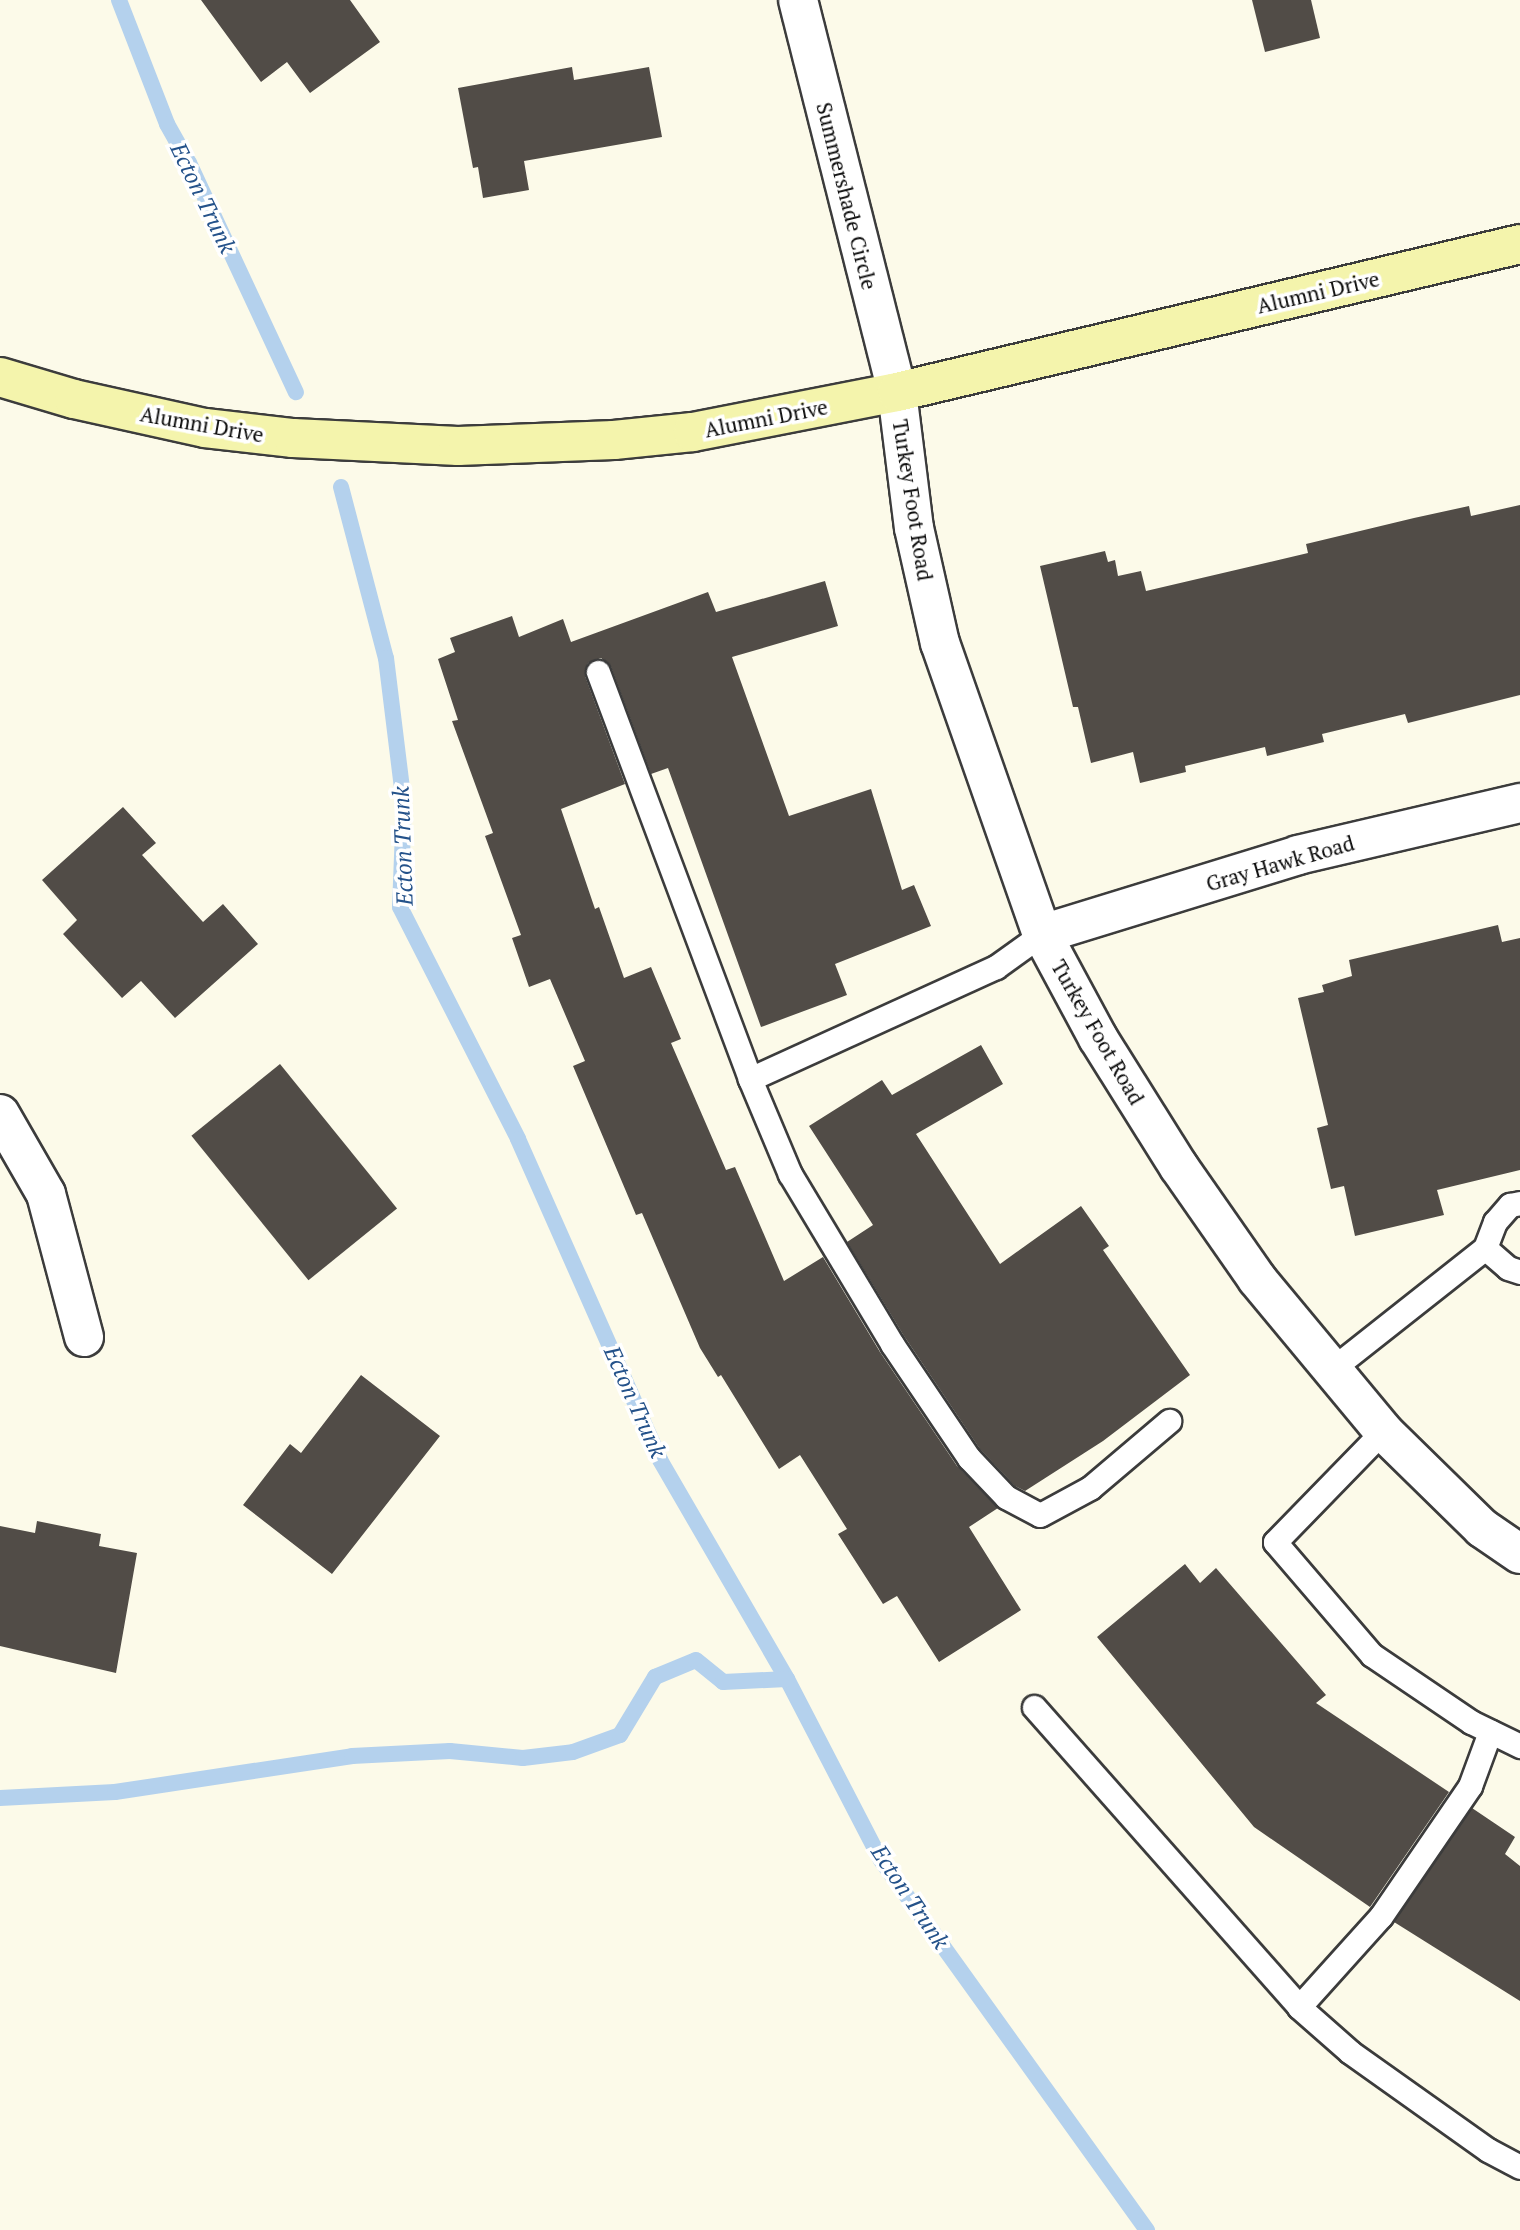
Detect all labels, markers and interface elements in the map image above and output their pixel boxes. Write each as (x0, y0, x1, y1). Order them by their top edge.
street label: Summershade Circle (812, 100, 882, 292)
water label: Ecton Trunk (164, 138, 242, 258)
street label: Alumni Drive (1254, 266, 1382, 318)
street label: Alumni Drive (702, 394, 830, 442)
street label: Alumni Drive (138, 401, 266, 447)
street label: Turkey Foot Road (888, 417, 938, 583)
water label: Ecton Trunk (387, 786, 419, 906)
street label: Gray Hawk Road (1203, 830, 1357, 896)
street label: Turkey Foot Road (1046, 955, 1150, 1109)
water label: Ecton Trunk (598, 1342, 672, 1462)
water label: Ecton Trunk (865, 1840, 955, 1954)

